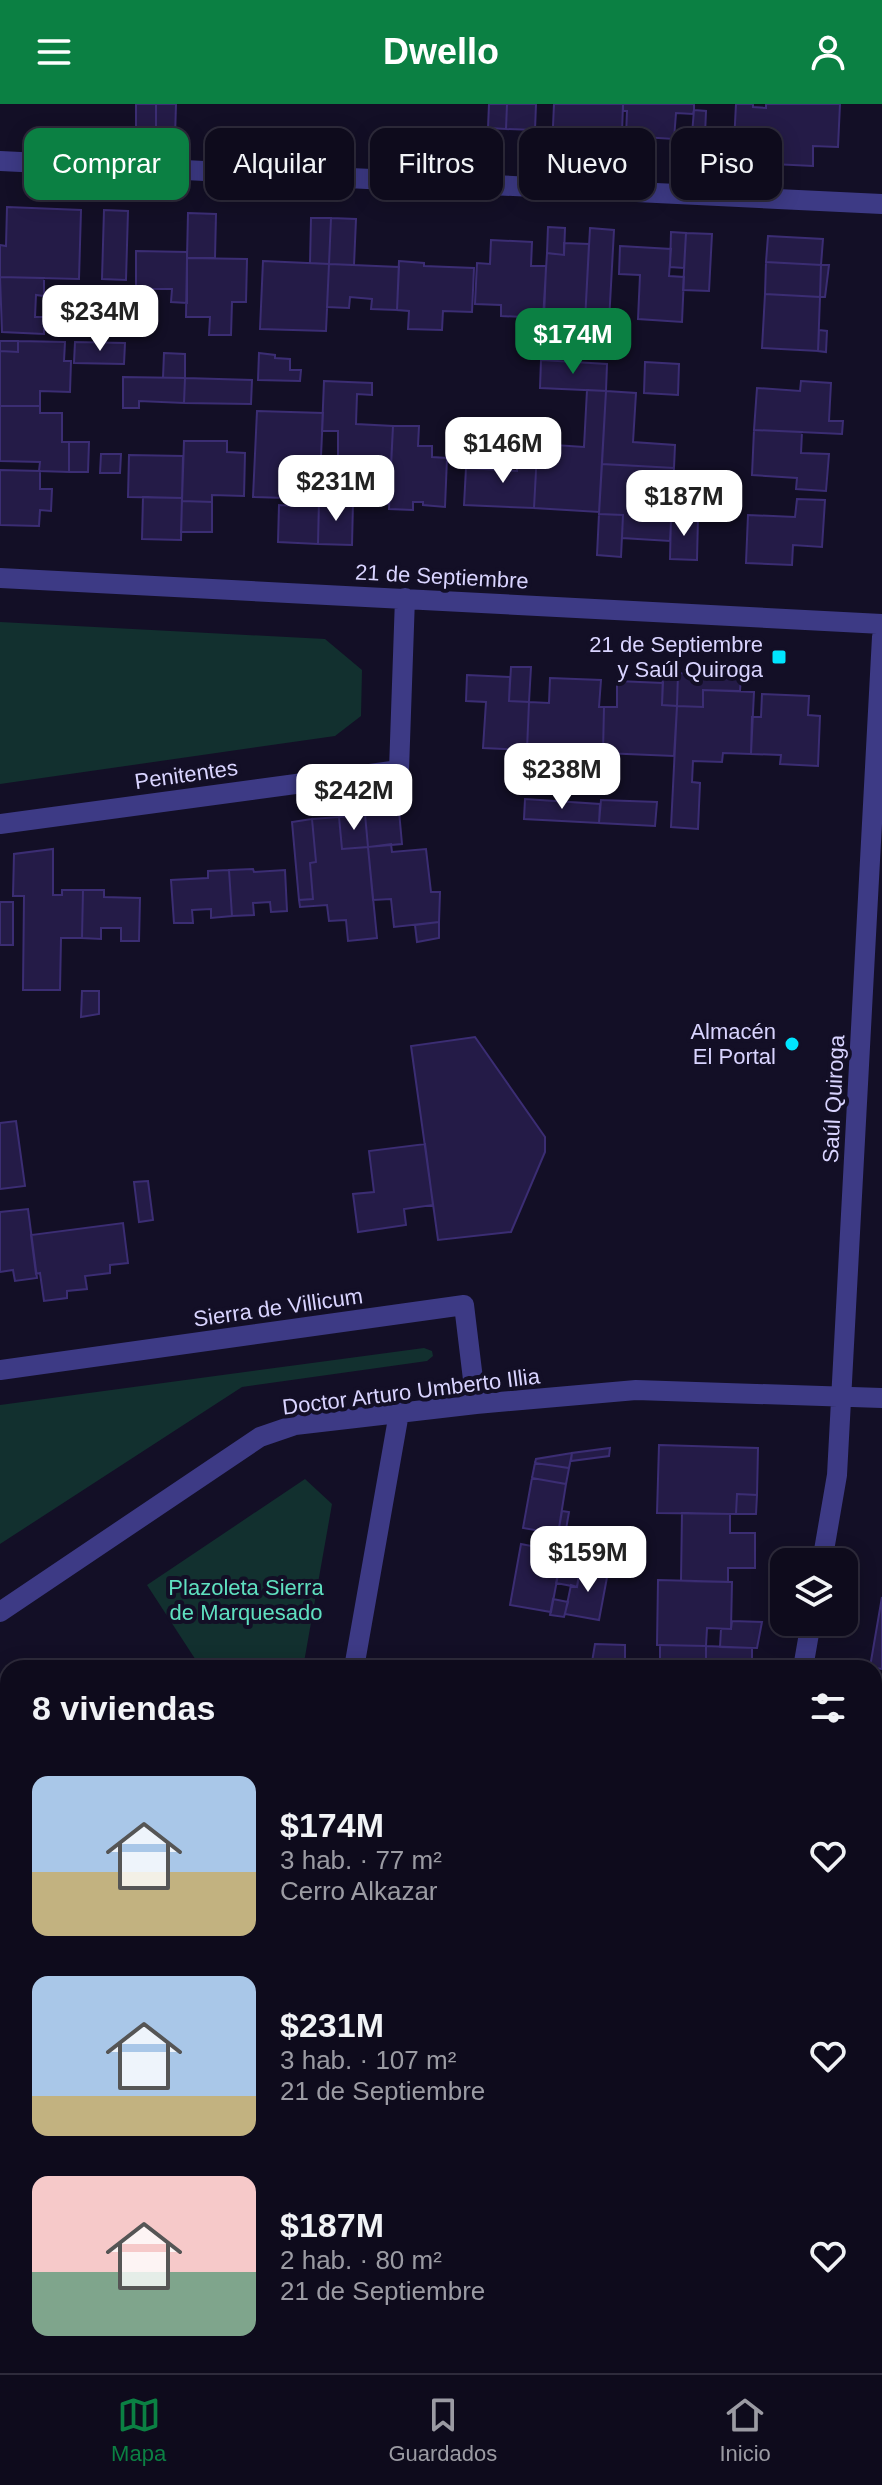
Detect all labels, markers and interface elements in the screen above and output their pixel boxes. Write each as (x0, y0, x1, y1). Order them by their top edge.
icon: menu (32, 30, 76, 74)
icon: person (806, 30, 850, 74)
text: Dwello (383, 31, 499, 72)
chip: Comprar (24, 128, 189, 200)
chip: Alquilar (205, 128, 354, 200)
chip: Filtros (370, 128, 503, 200)
chip: Nuevo (519, 128, 655, 200)
chip: Piso (671, 128, 782, 200)
pin: $234M (44, 285, 156, 353)
text: $234M (60, 296, 140, 326)
pin: $174M (517, 308, 629, 376)
text: $174M (533, 319, 613, 349)
pin: $146M (447, 417, 559, 485)
text: $146M (463, 428, 543, 458)
pin: $231M (280, 455, 392, 523)
text: $231M (296, 466, 376, 496)
pin: $187M (628, 470, 740, 538)
text: $187M (644, 481, 724, 511)
street label: 21 de Septiembre (355, 559, 529, 594)
place label: 21 de Septiembre y Saúl Quiroga (589, 632, 764, 682)
marker: 21 de Septiembre y Saúl Quiroga (770, 648, 788, 666)
pin: $238M (506, 743, 618, 811)
text: $238M (522, 754, 602, 784)
street label: Penitentes (133, 755, 239, 794)
pin: $242M (298, 764, 410, 832)
text: $242M (314, 775, 394, 805)
place label: Almacén El Portal (690, 1019, 776, 1069)
street label: Saúl Quiroga (818, 1033, 849, 1164)
marker: Almacén El Portal (783, 1035, 801, 1053)
street label: Sierra de Villicum (192, 1283, 364, 1332)
street label: Doctor Arturo Umberto Illia (281, 1363, 542, 1420)
pin: $159M (532, 1526, 644, 1594)
text: $159M (548, 1537, 628, 1567)
map controls (770, 1548, 858, 1636)
button: layers (770, 1548, 858, 1636)
park label: Plazoleta Sierra de Marquesado (168, 1575, 324, 1625)
icon: filters (806, 1686, 850, 1730)
text: 8 viviendas (32, 1689, 215, 1727)
text: $174M (280, 1806, 384, 1844)
icon: home (96, 1808, 192, 1904)
icon: heart (806, 1834, 850, 1878)
text: 3 hab. · 77 m² (280, 1845, 442, 1875)
text: Cerro Alkazar (280, 1876, 438, 1906)
text: $231M (280, 2006, 384, 2044)
icon: home (96, 2008, 192, 2104)
icon: heart (806, 2034, 850, 2078)
text: 3 hab. · 107 m² (280, 2045, 456, 2075)
text: 21 de Septiembre (280, 2076, 485, 2106)
text: $187M (280, 2206, 384, 2244)
icon: home (96, 2208, 192, 2304)
icon: heart (806, 2234, 850, 2278)
text: 2 hab. · 80 m² (280, 2245, 442, 2275)
text: 21 de Septiembre (280, 2276, 485, 2306)
tab: Mapa (111, 2393, 166, 2467)
tab: Guardados (388, 2393, 497, 2467)
tab: Inicio (719, 2393, 771, 2467)

